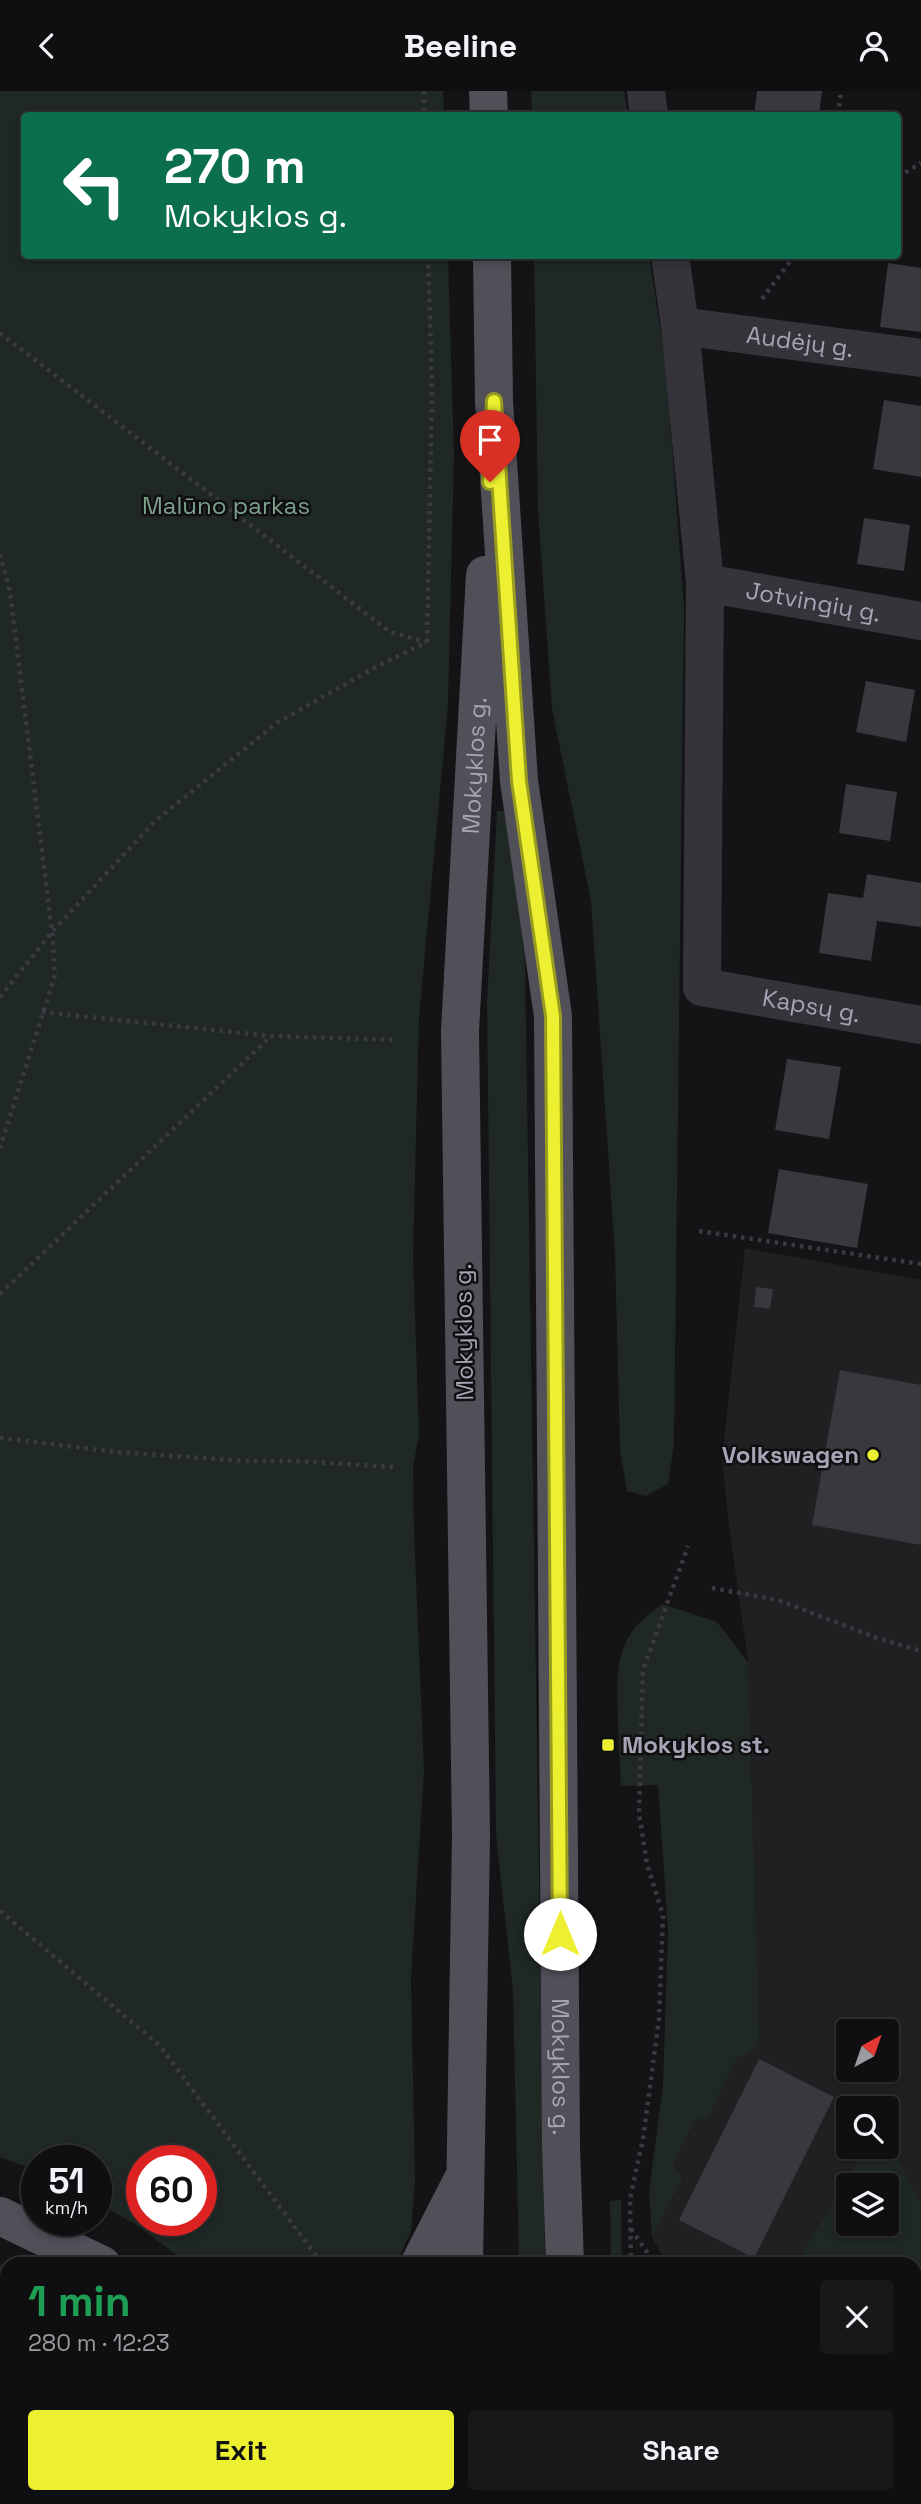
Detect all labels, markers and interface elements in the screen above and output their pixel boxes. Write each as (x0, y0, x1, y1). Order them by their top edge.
text: Beeline (404, 26, 517, 66)
icon: back (28, 27, 66, 65)
icon: person (855, 27, 893, 65)
text: 270 m (164, 135, 306, 197)
icon: left (49, 140, 140, 231)
text: Mokyklos g. (164, 196, 347, 236)
street label: Audėjų g. (745, 319, 855, 364)
pin (460, 410, 520, 482)
icon: arrive (471, 421, 509, 459)
park label: Malūno parkas (142, 490, 310, 521)
street label: Jotvingių g. (744, 574, 883, 629)
street label: Mokyklos g. (455, 696, 493, 835)
street label: Kapsų g. (760, 982, 863, 1029)
street label: Mokyklos g. (447, 1263, 480, 1401)
place label: Volkswagen (722, 1439, 859, 1470)
marker: Volkswagen (865, 1447, 881, 1463)
place label: Mokyklos st. (622, 1729, 770, 1760)
marker: Mokyklos st. (600, 1737, 616, 1753)
position arrow (523, 1897, 597, 1971)
street label: Mokyklos g. (545, 1998, 577, 2135)
north arrow (836, 2019, 900, 2083)
map controls (836, 2019, 899, 2236)
button: search (836, 2096, 899, 2159)
speed limit sign: 60 (126, 2145, 217, 2236)
text: 51 (48, 2159, 85, 2203)
button: layers (836, 2173, 899, 2236)
text: km/h (45, 2196, 88, 2219)
text: 1 min (28, 2275, 131, 2328)
button: close (820, 2280, 894, 2354)
text: 280 m · 12:23 (28, 2328, 170, 2358)
button: Exit (28, 2410, 454, 2490)
button: Share (468, 2410, 894, 2490)

